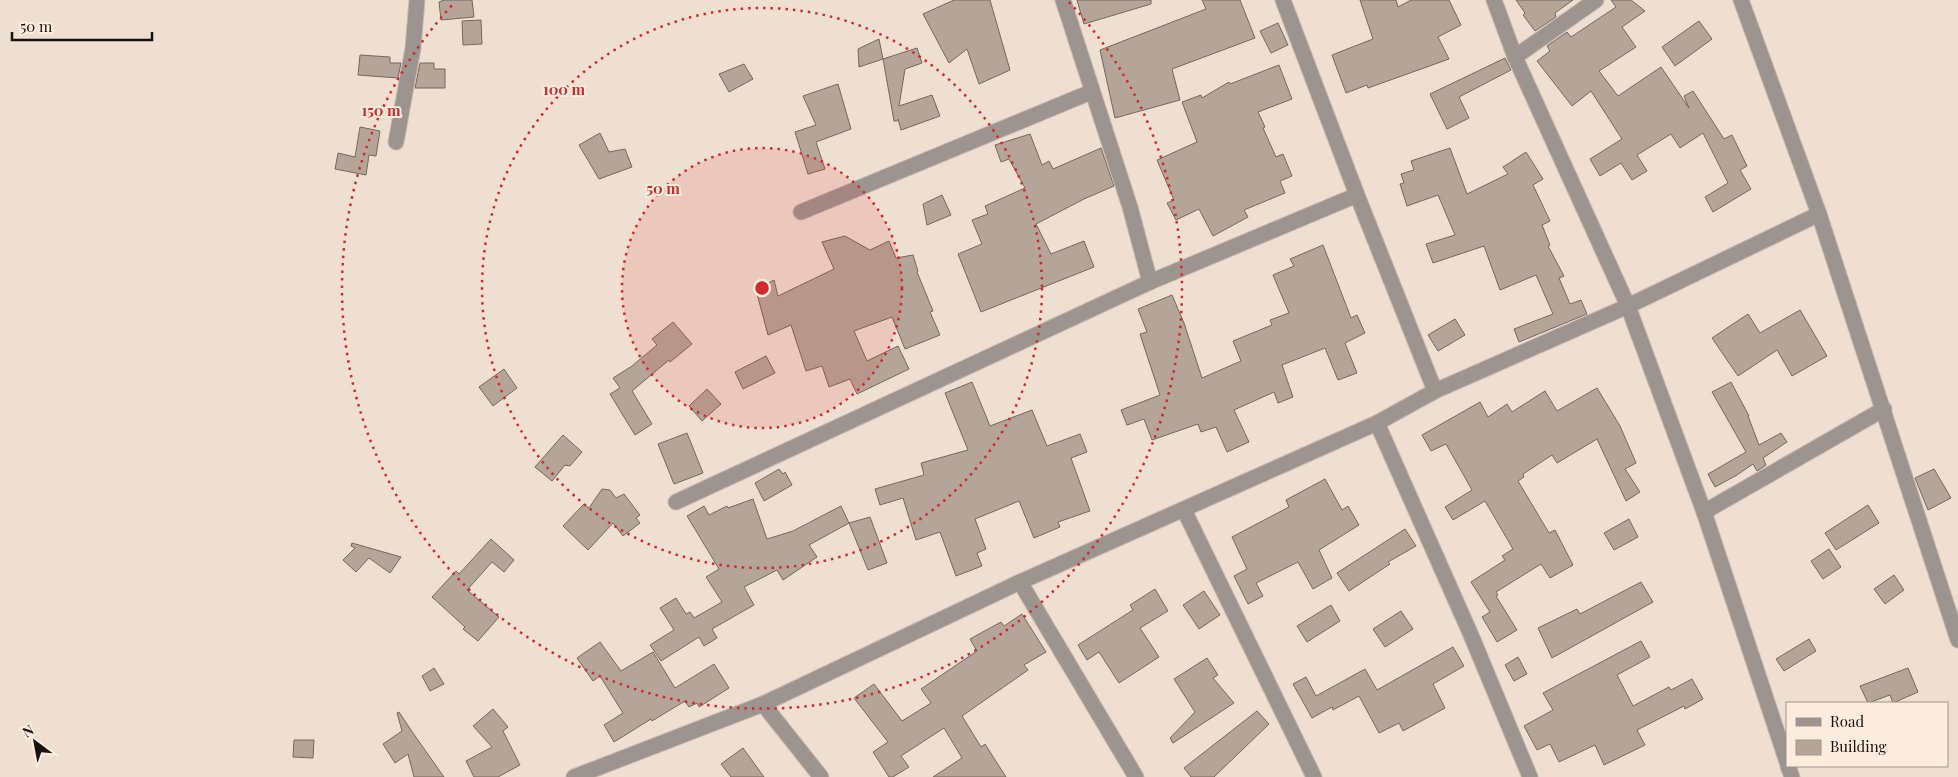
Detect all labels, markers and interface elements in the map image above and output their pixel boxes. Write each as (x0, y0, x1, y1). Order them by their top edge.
scale bar (12, 10, 152, 42)
text: 50 m (20, 16, 53, 36)
text: 100 m (543, 79, 586, 99)
text: 150 m (361, 100, 401, 120)
text: 50 m (646, 178, 680, 198)
centre of rings (753, 279, 771, 297)
legend (1786, 702, 1948, 767)
text: Road (1830, 711, 1864, 731)
north arrow (10, 717, 60, 767)
text: N (19, 720, 37, 741)
text: Building (1830, 736, 1887, 756)

